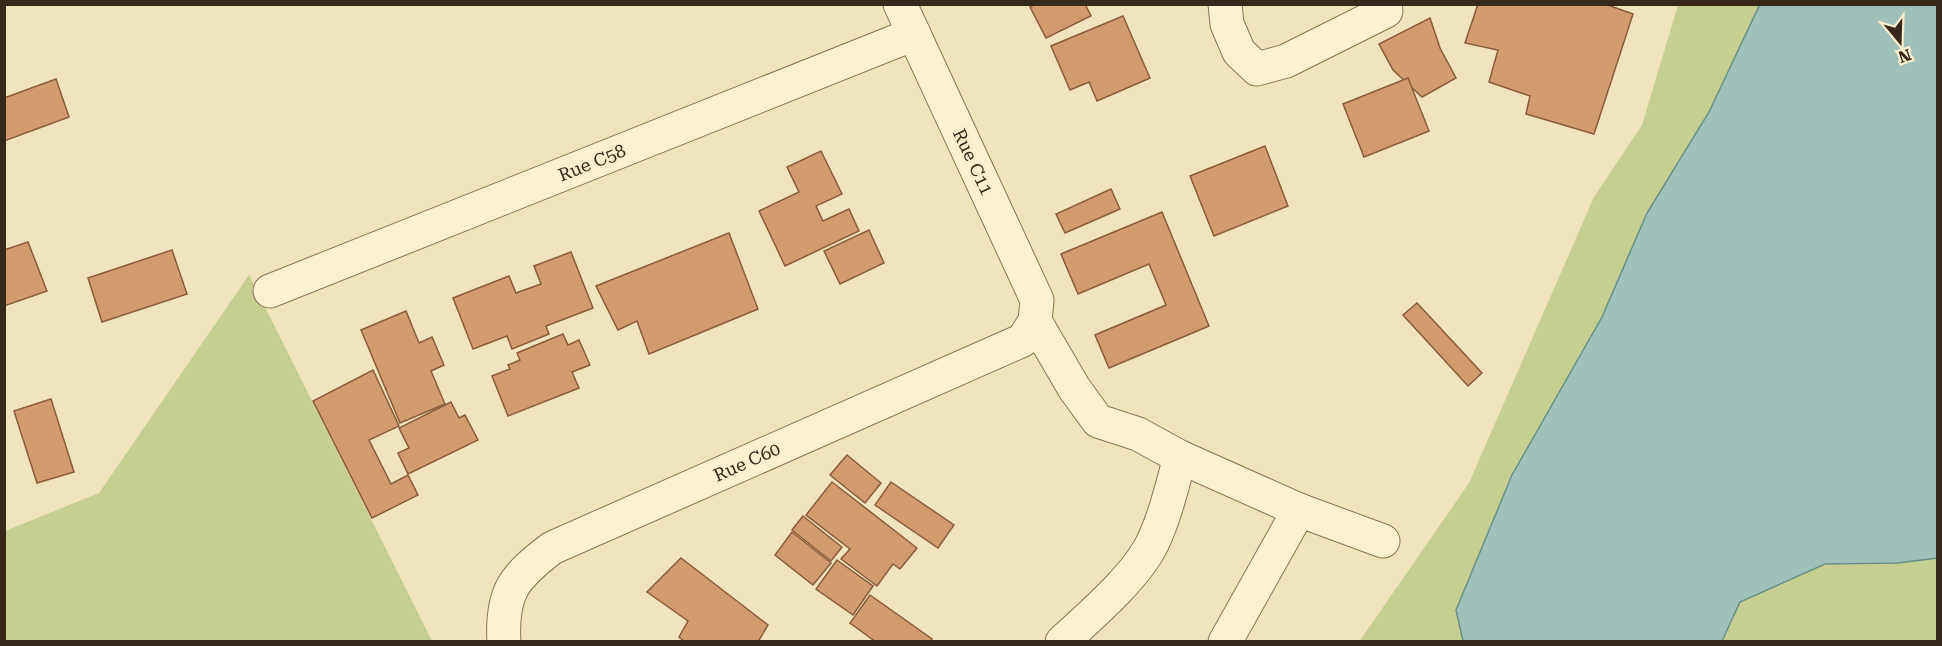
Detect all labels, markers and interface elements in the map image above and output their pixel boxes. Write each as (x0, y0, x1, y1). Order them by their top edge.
north arrow (1870, 12, 1930, 72)
text: N (1896, 45, 1914, 67)
street label: Rue C11 (949, 125, 998, 198)
street label: Rue C58 (555, 140, 629, 186)
street label: Rue C60 (710, 438, 783, 486)

